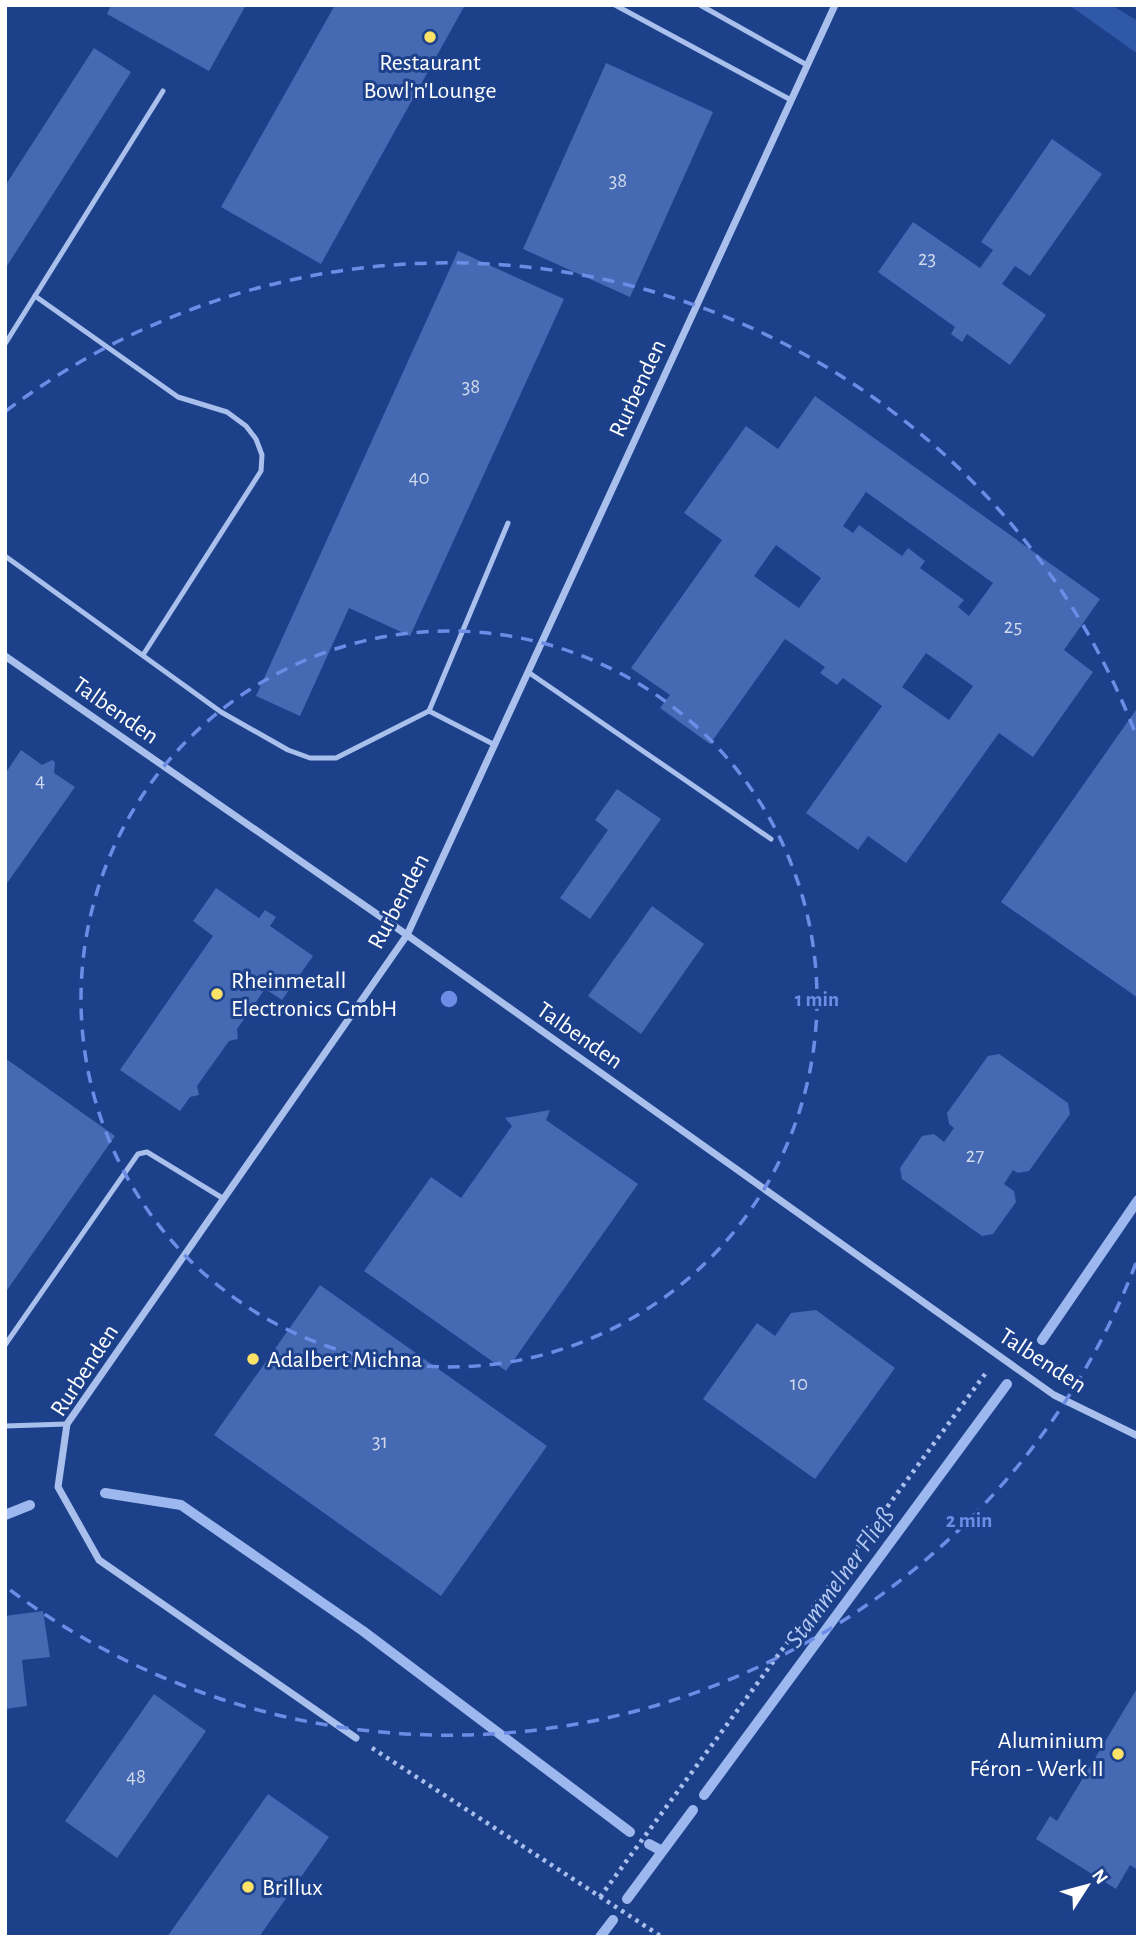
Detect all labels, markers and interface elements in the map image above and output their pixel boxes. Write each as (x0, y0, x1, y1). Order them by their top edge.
marker: Restaurant Bowl'n'Lounge (422, 29, 438, 45)
place label: Restaurant Bowl'n'Lounge (363, 51, 497, 103)
house number: 38 (609, 170, 627, 191)
house number: 23 (918, 248, 936, 269)
street label: Rurbenden (605, 336, 671, 441)
house number: 38 (462, 376, 480, 397)
house number: 40 (408, 467, 430, 488)
house number: 25 (1004, 616, 1022, 637)
street label: Talbenden (68, 673, 163, 749)
house number: 4 (35, 770, 45, 791)
street label: Rurbenden (364, 850, 434, 953)
place label: Rheinmetall Electronics GmbH (231, 969, 397, 1021)
marker: Rheinmetall Electronics GmbH (209, 986, 225, 1002)
centre of rings (437, 987, 461, 1011)
text: 1 min (795, 989, 839, 1010)
street label: Talbenden (532, 998, 627, 1074)
house number: 27 (966, 1145, 984, 1166)
street label: Rurbenden (46, 1320, 123, 1421)
street label: Talbenden (994, 1324, 1090, 1398)
place label: Adalbert Michna (267, 1348, 422, 1372)
marker: Adalbert Michna (245, 1351, 261, 1367)
house number: 10 (790, 1373, 808, 1394)
house number: 31 (372, 1431, 388, 1452)
water label: Stammelner Fließ (780, 1503, 899, 1652)
text: 2 min (946, 1510, 992, 1531)
place label: Aluminium Féron - Werk II (969, 1729, 1104, 1781)
marker: Aluminium Féron - Werk II (1110, 1746, 1126, 1762)
house number: 48 (126, 1766, 146, 1787)
north arrow (1052, 1851, 1122, 1921)
text: N (1088, 1866, 1111, 1888)
place label: Brillux (262, 1876, 323, 1900)
marker: Brillux (240, 1879, 256, 1895)

